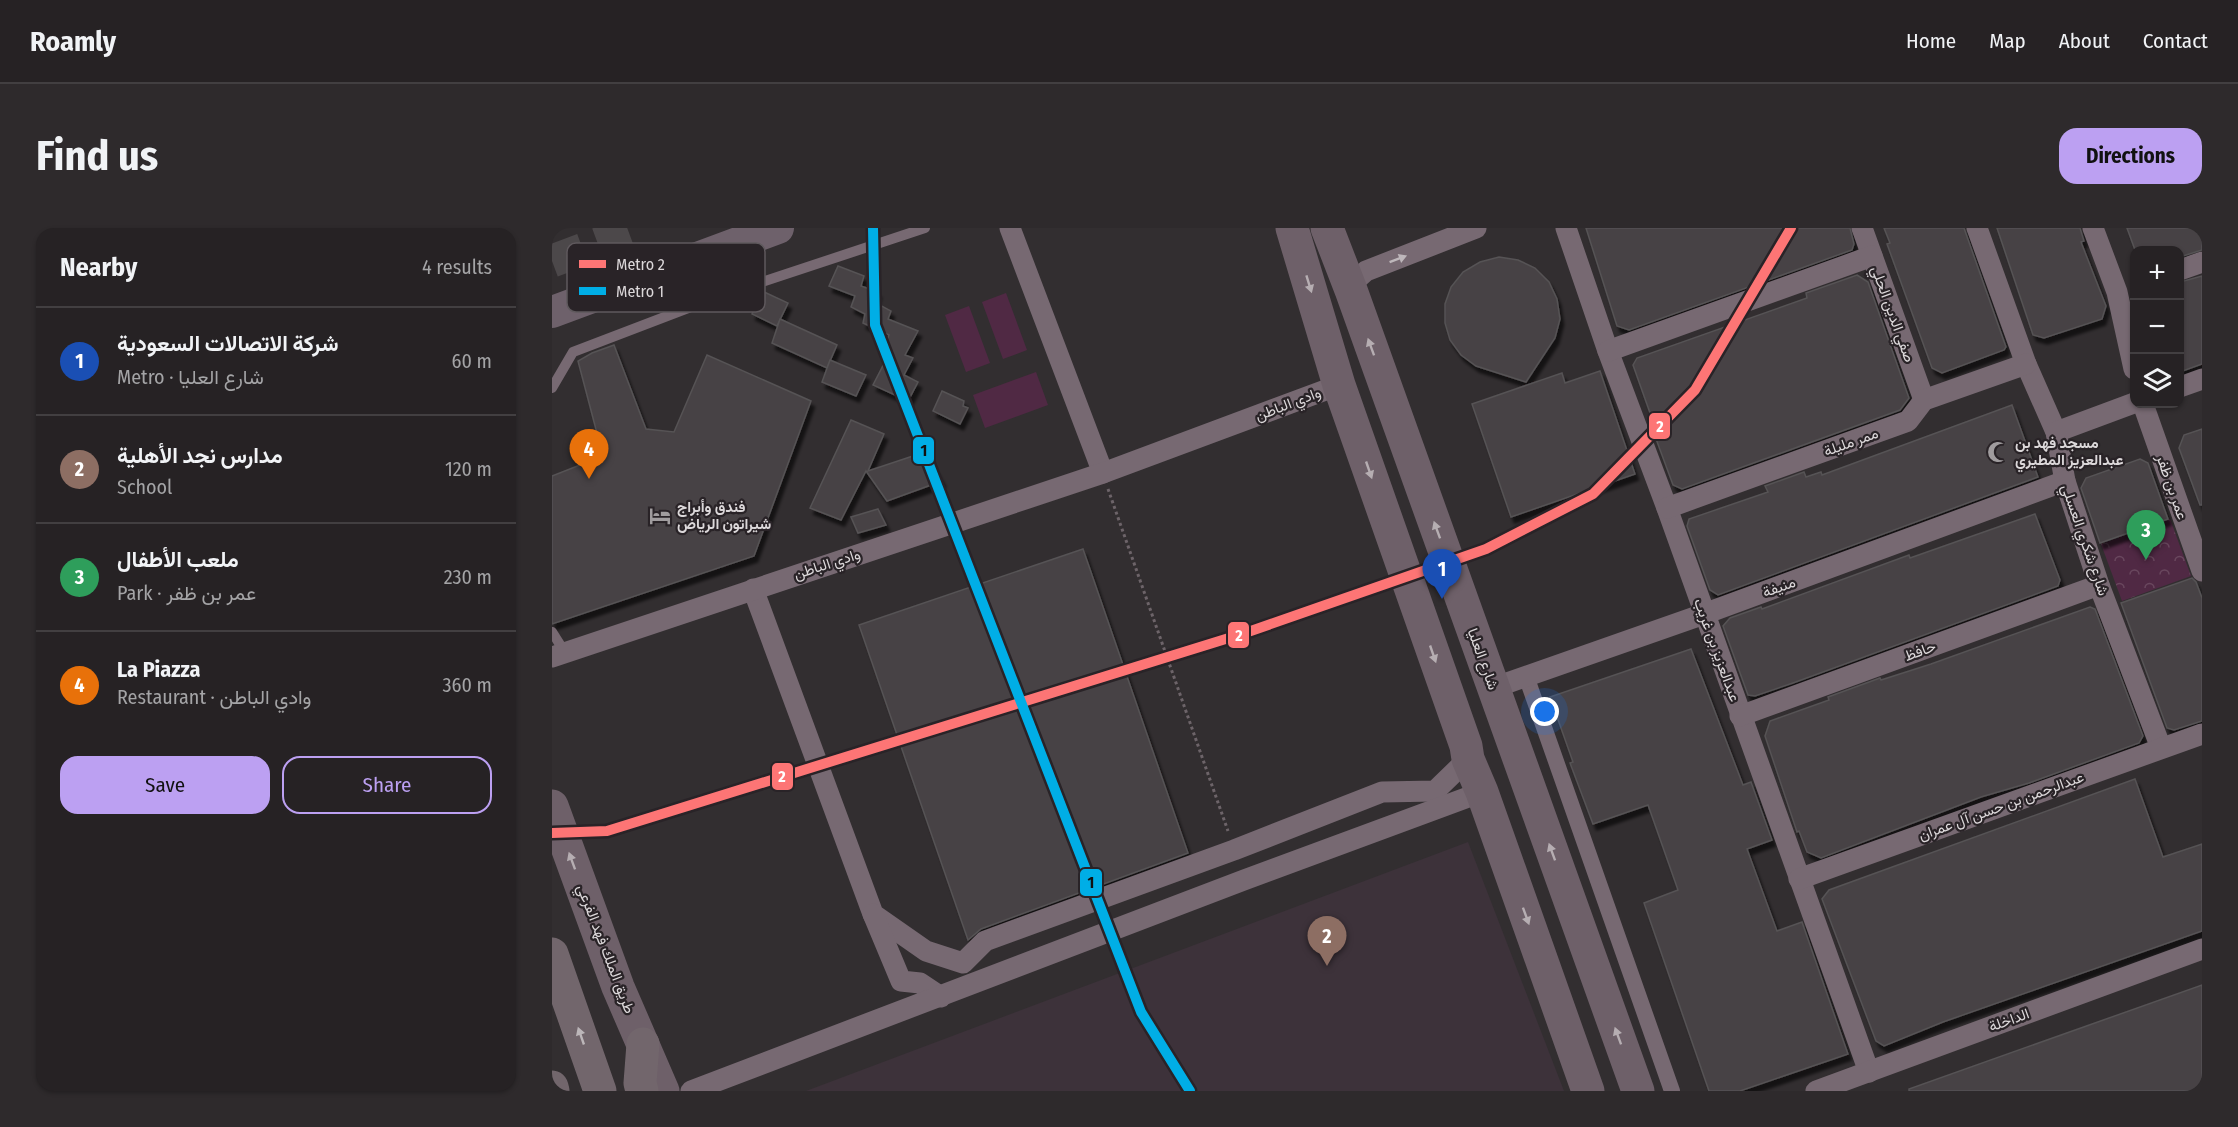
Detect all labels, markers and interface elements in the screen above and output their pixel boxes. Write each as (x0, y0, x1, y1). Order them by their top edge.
text: Roamly (30, 25, 116, 58)
text: Home (1906, 28, 1956, 54)
text: Map (1989, 28, 2026, 54)
text: About (2059, 28, 2110, 54)
text: Contact (2143, 28, 2208, 54)
button: Directions (2059, 128, 2202, 184)
text: Find us (36, 131, 158, 181)
legend (567, 243, 765, 312)
map controls (2130, 246, 2184, 408)
button: + (2130, 246, 2184, 300)
text: Nearby (60, 252, 137, 283)
one-way arrow (1389, 253, 1407, 263)
text: 4 results (422, 255, 492, 279)
text: Metro 2 (616, 255, 665, 274)
street label: صفي الدين الحلي (1863, 263, 1919, 366)
one-way arrow (1305, 275, 1314, 293)
text: Metro 1 (616, 282, 664, 301)
button: − (2130, 300, 2184, 354)
text: شركة الاتصالات السعودية (117, 330, 339, 357)
one-way arrow (1366, 338, 1376, 356)
text: 1 (75, 349, 84, 373)
text: 60 m (452, 349, 492, 373)
button: layers (2130, 354, 2184, 408)
text: Metro · شارع العليا (117, 365, 264, 389)
street label: وادي الباطن (1253, 383, 1325, 428)
line badge: 2 (1648, 412, 1671, 440)
text: 2 (1655, 417, 1664, 436)
street label: ممر مليلة (1821, 424, 1881, 460)
pin: 4 (570, 430, 609, 479)
place label: مسجد فهد بن عبدالعزيز المطيري (2015, 434, 2124, 473)
line badge: 1 (912, 436, 935, 465)
mosque icon: مسجد فهد بن عبدالعزيز المطيري (1986, 440, 2010, 464)
text: 1 (921, 441, 927, 460)
text: مدارس نجد الأهلية (117, 442, 283, 469)
street label: عمر بن ظفر (2151, 451, 2192, 522)
text: 2 (75, 457, 84, 481)
text: 120 m (445, 457, 492, 481)
one-way arrow (1364, 461, 1374, 479)
text: School (117, 475, 172, 499)
street label: شارع شكري العسلي (2054, 482, 2113, 600)
place label: فندق وأبراج شيراتون الرياض (677, 498, 771, 533)
hotel icon: فندق وأبراج شيراتون الرياض (648, 504, 672, 528)
pin: 3 (2126, 510, 2166, 560)
one-way arrow (1431, 521, 1441, 539)
street label: وادي الباطن (791, 545, 864, 587)
text: ملعب الأطفال (117, 546, 239, 573)
pin: 1 (1422, 550, 1462, 599)
text: 3 (75, 565, 84, 589)
text: 230 m (444, 565, 492, 589)
street label: منيفة (1760, 573, 1798, 601)
text: Park · عمر بن ظفر (117, 581, 256, 605)
street label: عبدالعزيز بن غريب (1689, 596, 1744, 705)
line badge: 2 (1227, 621, 1250, 649)
text: 2 (1234, 626, 1243, 645)
street label: شارع العليا (1462, 626, 1502, 693)
street label: حافظ (1902, 637, 1938, 665)
one-way arrow (1429, 645, 1439, 663)
text: La Piazza (117, 656, 200, 683)
text: 4 (74, 673, 85, 697)
text: 360 m (443, 673, 492, 697)
text: Restaurant · وادي الباطن (117, 685, 312, 709)
your location (1530, 697, 1559, 726)
button: Save (60, 756, 270, 814)
button: Share (282, 756, 492, 814)
line badge: 2 (771, 762, 794, 791)
text: 2 (777, 767, 786, 786)
street label: عبدالرحمن بن حسن آل عمران (1916, 768, 2087, 845)
one-way arrow (1547, 843, 1557, 861)
one-way arrow (567, 852, 577, 870)
line badge: 1 (1079, 868, 1103, 897)
text: 1 (1088, 873, 1094, 892)
street label: طريق الملك فهد الفرعي (569, 882, 639, 1018)
one-way arrow (1521, 908, 1531, 926)
pin: 2 (1308, 916, 1346, 966)
street label: الداخلة (1986, 1004, 2032, 1036)
one-way arrow (575, 1027, 585, 1045)
one-way arrow (1612, 1027, 1622, 1045)

